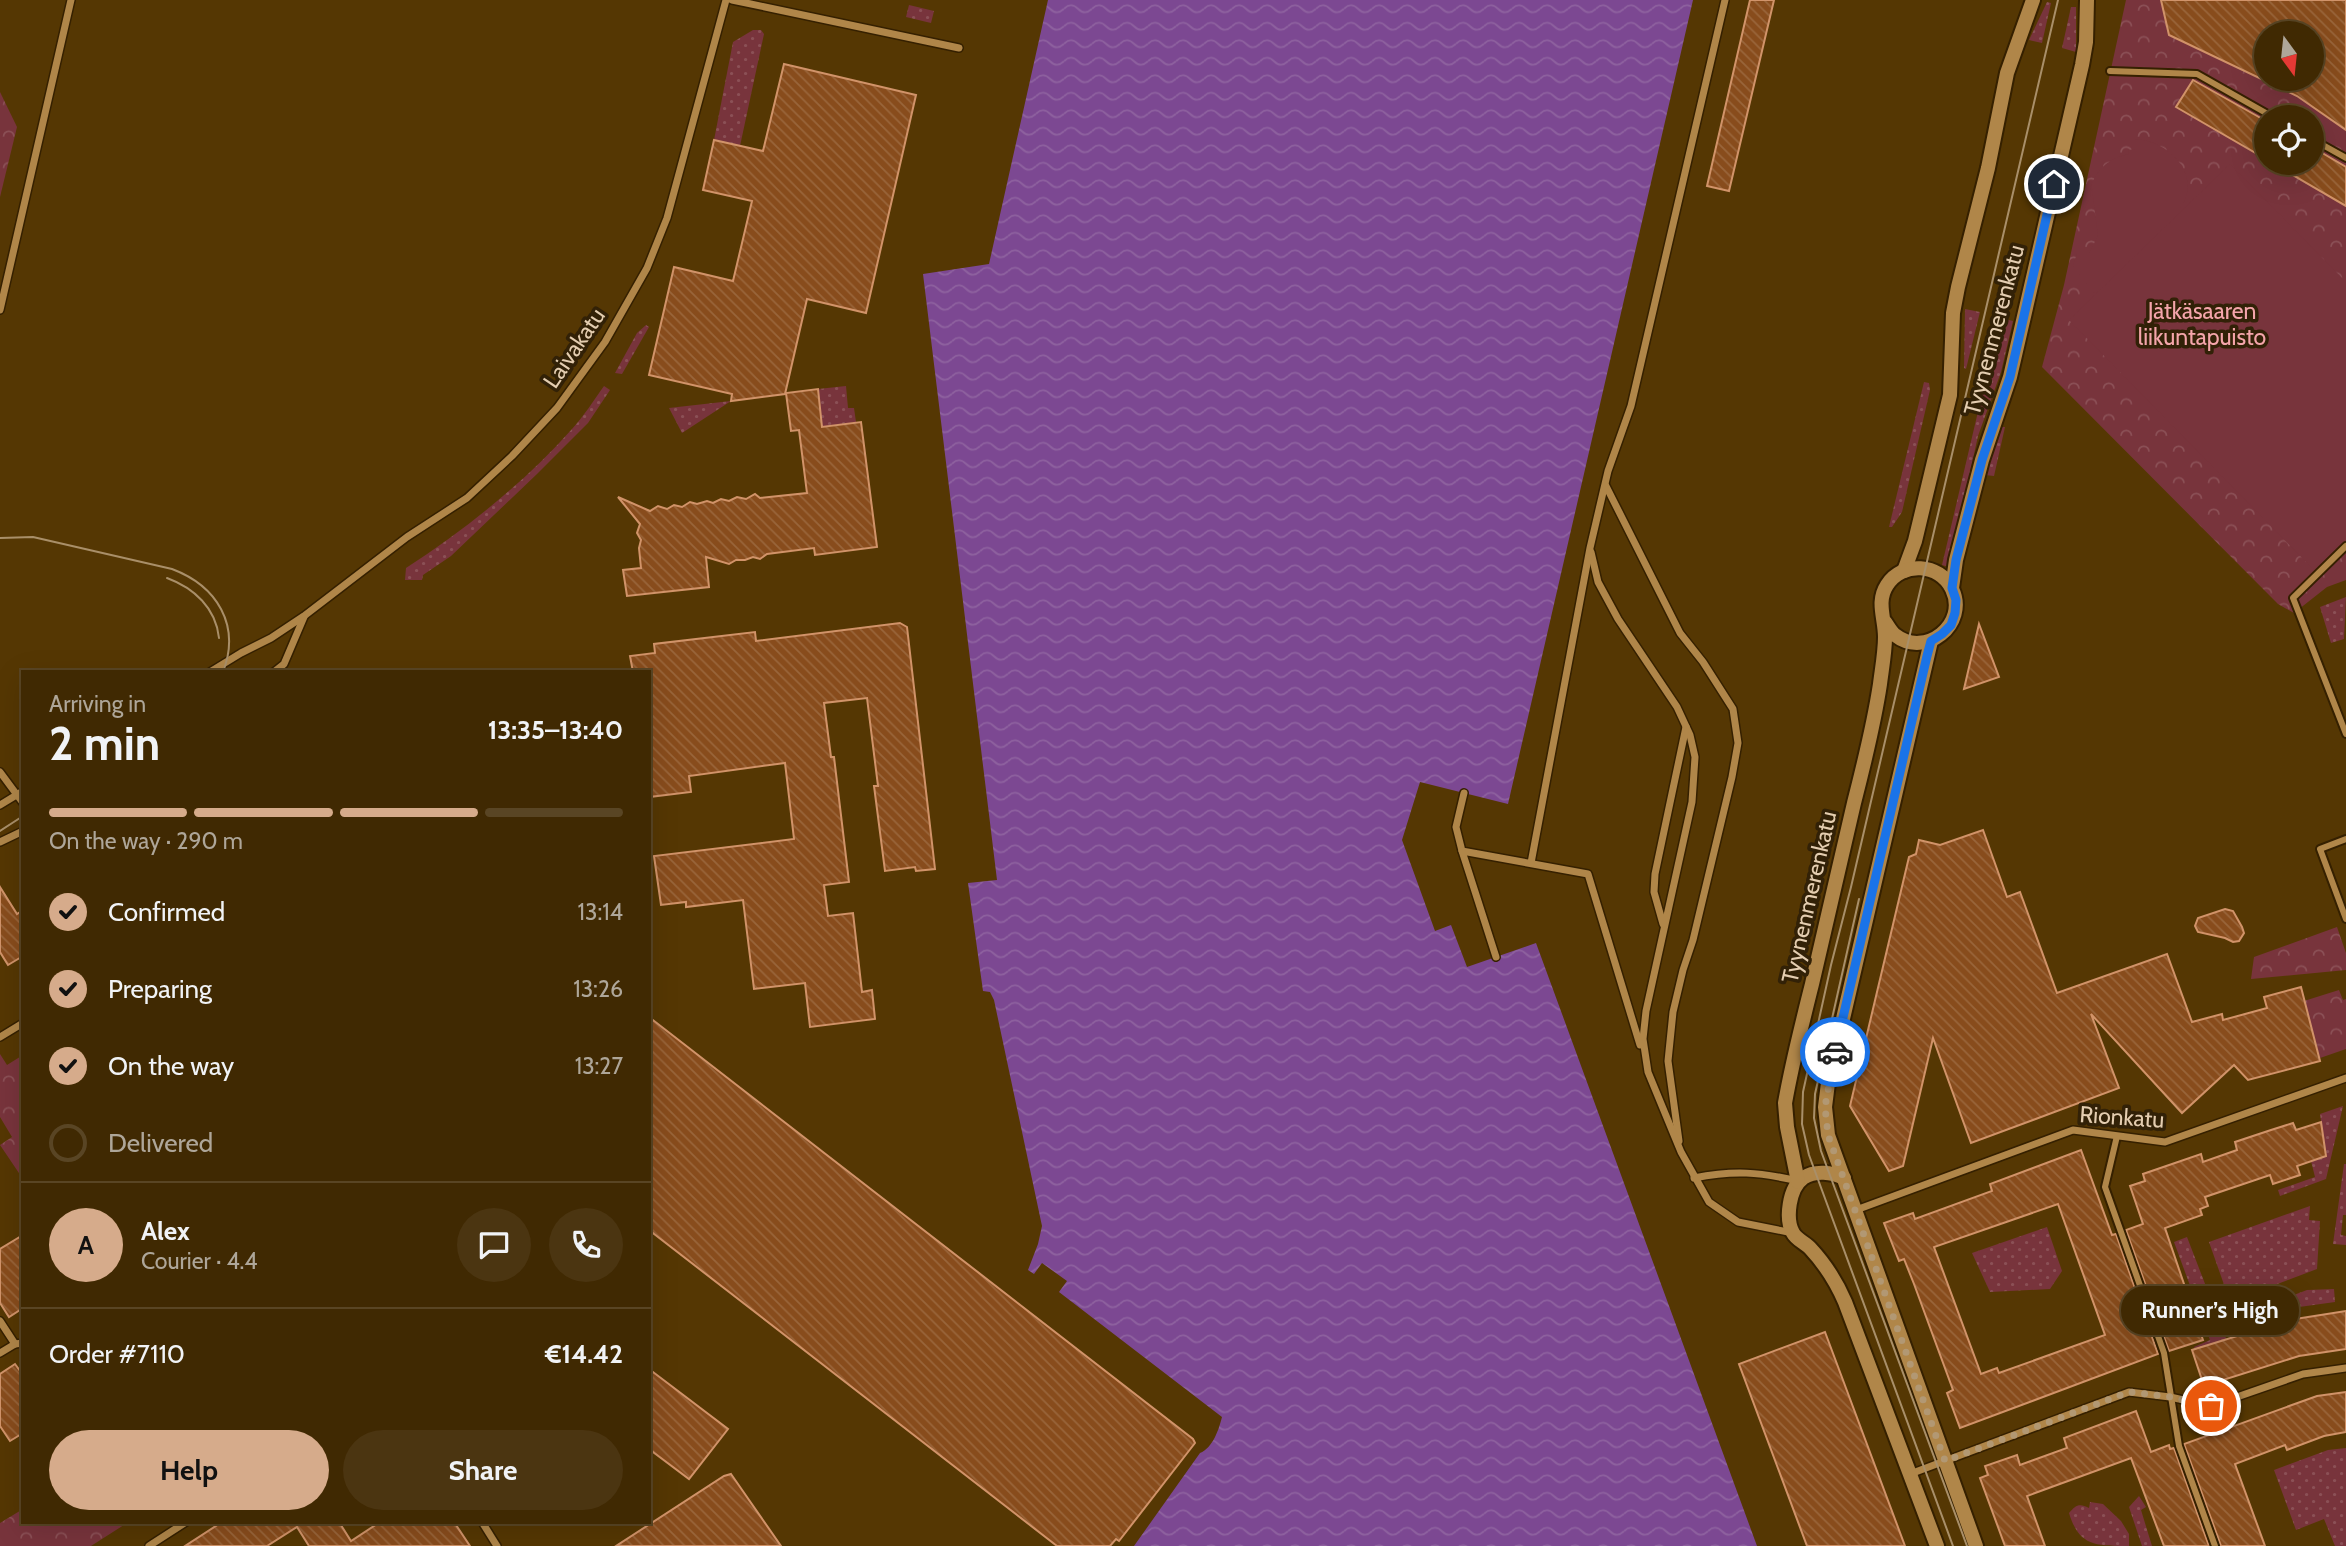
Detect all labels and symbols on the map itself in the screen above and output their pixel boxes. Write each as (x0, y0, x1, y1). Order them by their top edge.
north arrow (2254, 21, 2324, 91)
pin (2024, 154, 2084, 214)
street label: Tyynenmerenkatu (1958, 242, 2030, 418)
park label: Jätkäsaaren liikuntapuisto (2138, 297, 2266, 351)
street label: Laivakatu (537, 303, 611, 393)
street label: Tyynenmerenkatu (1776, 808, 1842, 986)
courier (1800, 1017, 1870, 1087)
street label: Rionkatu (2079, 1100, 2165, 1134)
callout: Runner’s High (2122, 1287, 2300, 1336)
pin (2181, 1376, 2241, 1436)

